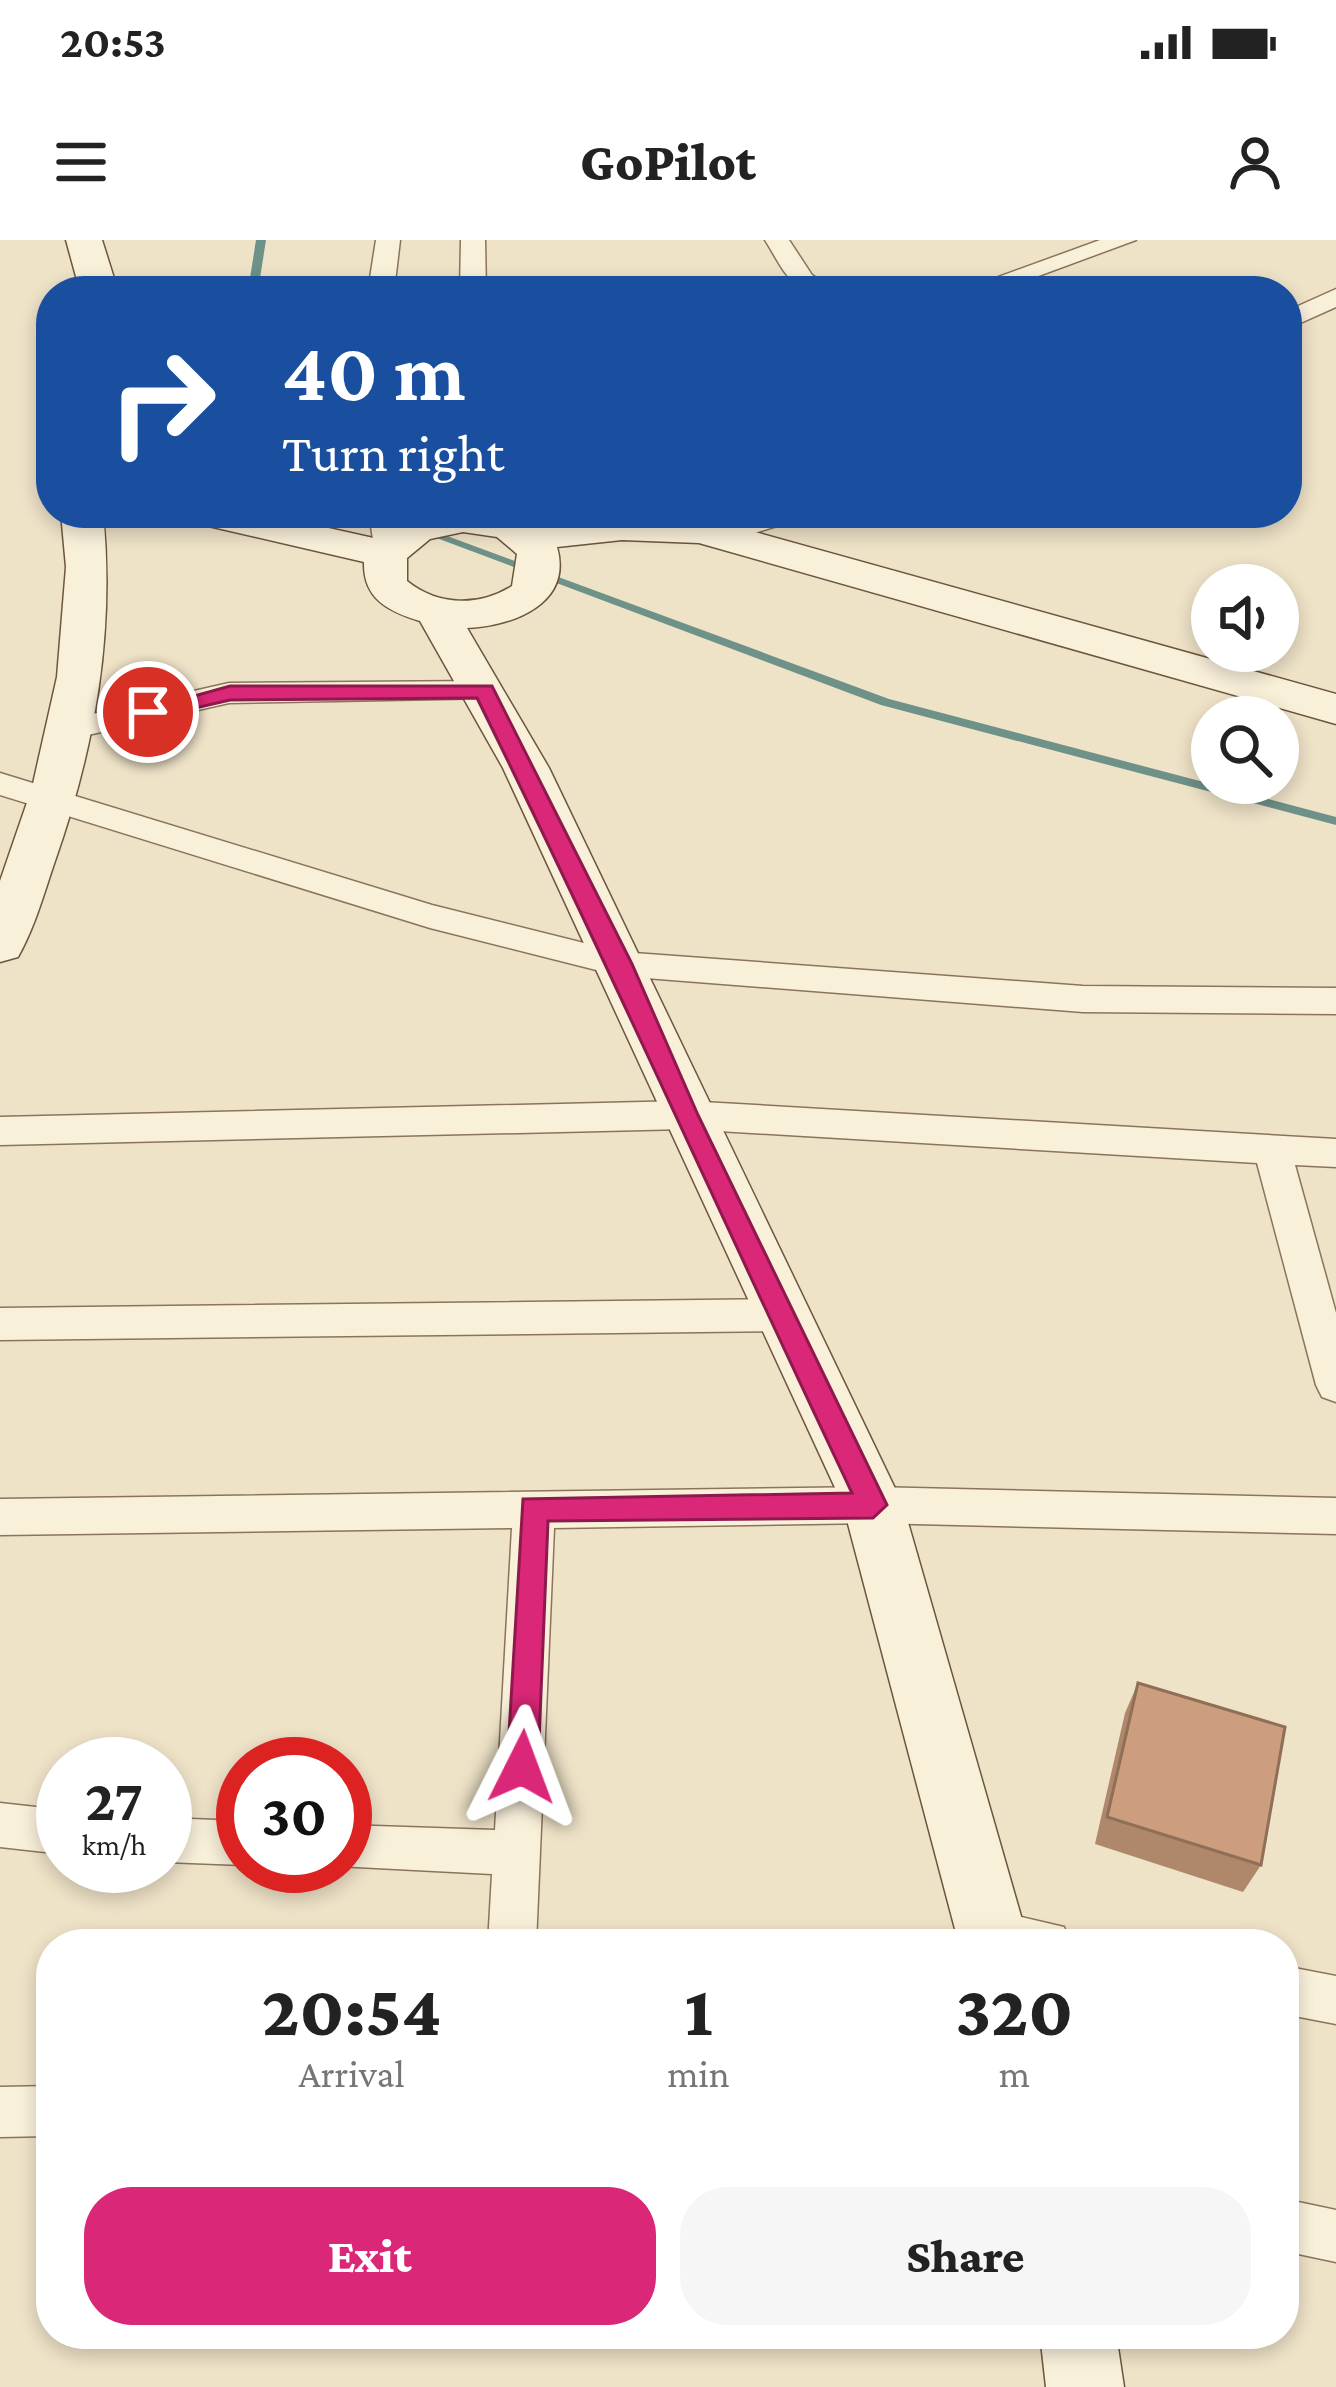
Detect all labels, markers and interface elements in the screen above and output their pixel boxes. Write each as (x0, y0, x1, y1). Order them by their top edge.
text: 20:53 (60, 17, 166, 67)
icon: menu (48, 129, 114, 195)
icon: person (1222, 129, 1288, 195)
text: GoPilot (580, 132, 756, 192)
icon: right (84, 324, 240, 480)
text: 40 m (282, 325, 466, 418)
text: Turn right (282, 423, 504, 483)
map controls (1191, 564, 1299, 804)
button: sound (1191, 564, 1299, 672)
pin (97, 661, 199, 763)
icon: arrive (115, 679, 181, 745)
button: search (1191, 696, 1299, 804)
position arrow (459, 1704, 585, 1830)
speed limit sign: 30 (216, 1737, 372, 1893)
text: 27 (85, 1766, 143, 1833)
text: km/h (82, 1828, 146, 1861)
text: 20:54 (262, 1970, 441, 2050)
text: 1 (684, 1970, 713, 2050)
text: 320 (956, 1970, 1073, 2050)
text: Arrival (299, 2052, 405, 2095)
text: min (667, 2052, 730, 2095)
text: m (999, 2052, 1030, 2095)
button: Exit (84, 2187, 656, 2325)
button: Share (680, 2187, 1251, 2325)

